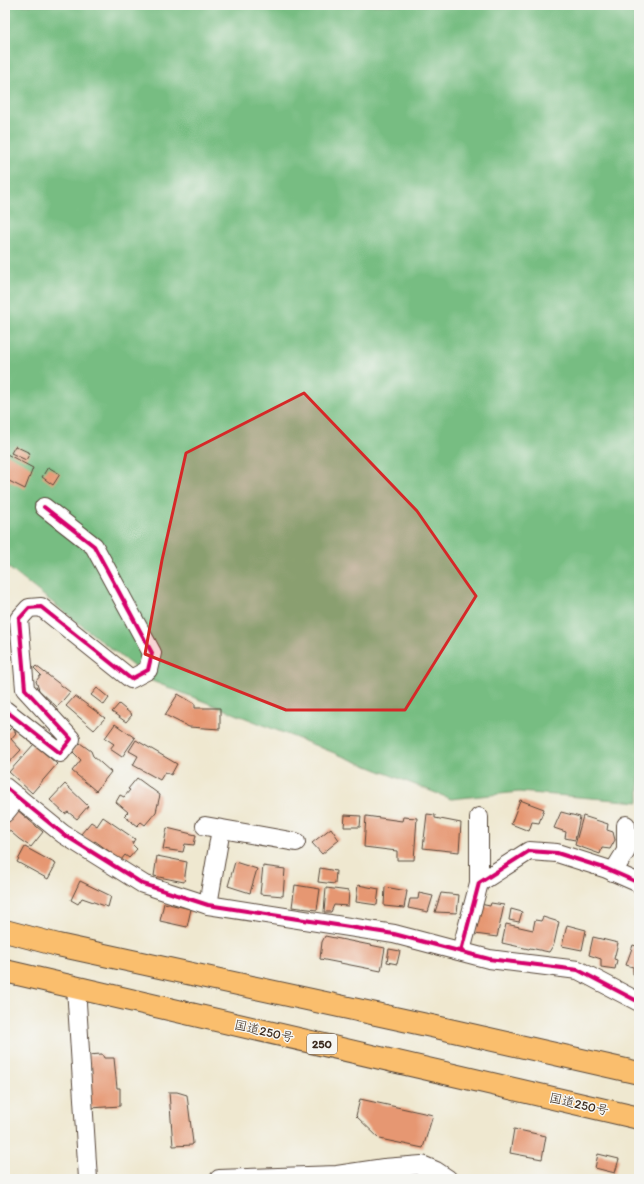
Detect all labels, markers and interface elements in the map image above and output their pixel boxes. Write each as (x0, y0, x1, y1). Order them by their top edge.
street label: 国道250号 (233, 1017, 295, 1045)
road number: 250 (307, 1034, 337, 1054)
street label: 国道250号 (548, 1090, 610, 1118)

